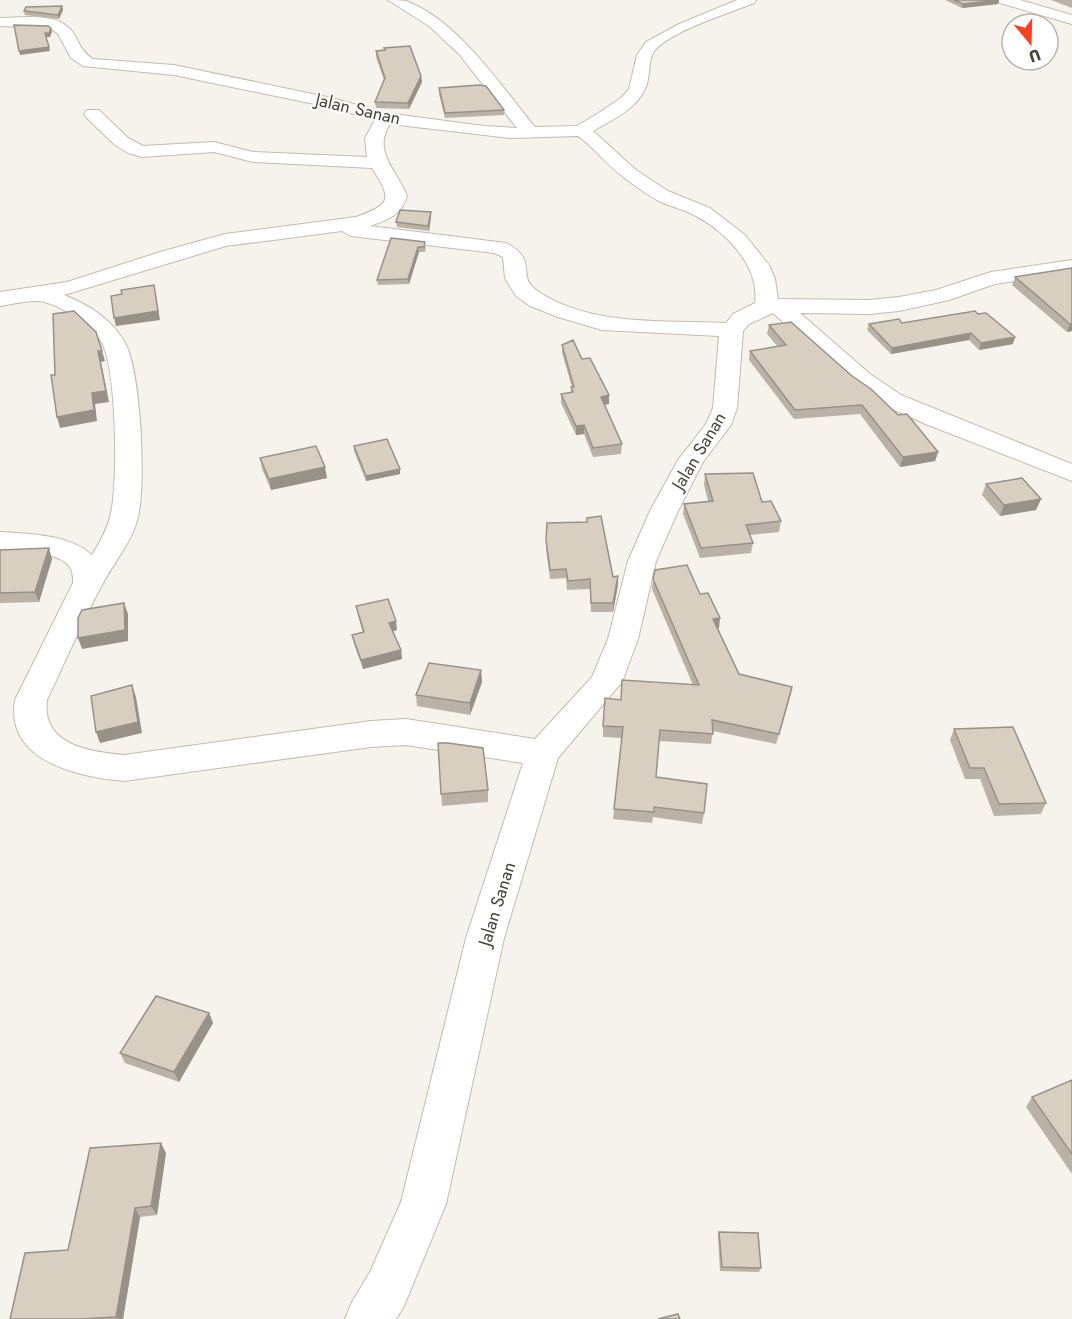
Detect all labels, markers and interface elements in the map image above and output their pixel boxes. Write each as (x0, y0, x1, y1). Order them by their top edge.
north arrow (1000, 12, 1060, 72)
text: U (1026, 43, 1044, 68)
street label: Jalan Sanan (311, 86, 403, 131)
street label: Jalan Sanan (664, 407, 732, 497)
street label: Jalan Sanan (471, 859, 522, 951)

